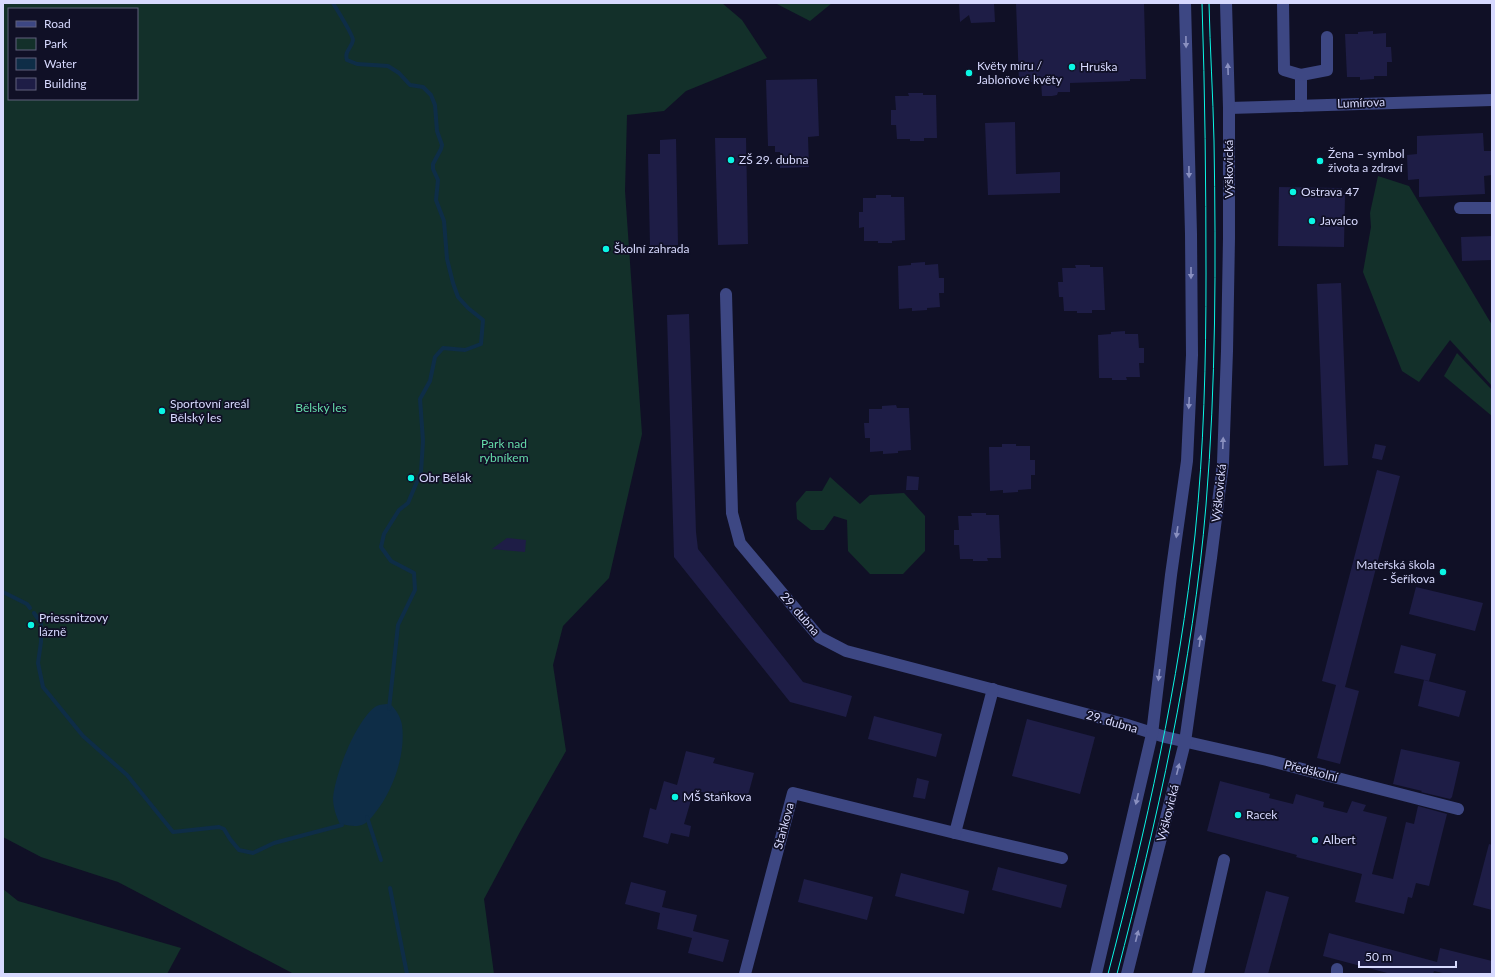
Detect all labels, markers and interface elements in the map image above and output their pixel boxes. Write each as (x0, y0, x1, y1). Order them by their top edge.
legend (8, 8, 138, 100)
text: Road (44, 16, 71, 31)
text: Park (44, 36, 68, 51)
one-way arrow (1183, 36, 1189, 49)
text: Water (44, 56, 77, 71)
place label: Květy míru / Jabloňové květy (977, 58, 1063, 87)
place label: Hruška (1080, 59, 1117, 74)
marker: Hruška (1067, 62, 1077, 72)
one-way arrow (1225, 62, 1231, 75)
marker: Květy míru / Jabloňové květy (964, 68, 974, 78)
text: Building (44, 76, 87, 91)
street label: Lumírova (1337, 94, 1385, 111)
street label: Výškovická (1221, 140, 1236, 198)
place label: Žena – symbol života a zdraví (1328, 146, 1405, 175)
place label: ZŠ 29. dubna (739, 152, 808, 167)
marker: ZŠ 29. dubna (726, 155, 736, 165)
marker: Žena – symbol života a zdraví (1315, 156, 1325, 166)
one-way arrow (1186, 166, 1193, 178)
place label: Ostrava 47 (1301, 184, 1359, 199)
marker: Ostrava 47 (1288, 187, 1298, 197)
place label: Javalco (1320, 213, 1358, 228)
marker: Javalco (1307, 216, 1317, 226)
place label: Školní zahrada (614, 241, 689, 256)
marker: Školní zahrada (601, 244, 611, 254)
one-way arrow (1188, 267, 1194, 280)
place label: Sportovní areál Bělský les (170, 396, 249, 425)
one-way arrow (1186, 397, 1193, 409)
park label: Bělský les (295, 400, 347, 415)
marker: Sportovní areál Bělský les (157, 406, 167, 416)
park label: Park nad rybníkem (479, 436, 529, 465)
one-way arrow (1220, 437, 1227, 449)
street label: Výškovická (1208, 463, 1229, 523)
place label: Obr Bělák (419, 470, 472, 485)
marker: Obr Bělák (406, 473, 416, 483)
one-way arrow (1174, 526, 1180, 538)
place label: Mateřská škola - Šeříkova (1356, 557, 1435, 586)
marker: Mateřská škola - Šeříkova (1438, 567, 1448, 577)
street label: 29. dubna (777, 589, 823, 638)
place label: Priessnitzovy lázně (39, 610, 109, 639)
marker: Priessnitzovy lázně (26, 620, 36, 630)
one-way arrow (1197, 635, 1203, 647)
one-way arrow (1156, 669, 1162, 681)
street label: 29. dubna (1085, 707, 1140, 736)
street label: Předškolní (1283, 757, 1340, 785)
one-way arrow (1176, 763, 1182, 776)
street label: Výškovická (1153, 783, 1182, 843)
place label: MŠ Staňkova (683, 789, 751, 804)
marker: MŠ Staňkova (670, 792, 680, 802)
one-way arrow (1134, 793, 1140, 805)
street label: Staňkova (770, 801, 797, 851)
place label: Racek (1246, 807, 1278, 822)
marker: Racek (1233, 810, 1243, 820)
place label: Albert (1323, 832, 1356, 847)
marker: Albert (1310, 835, 1320, 845)
one-way arrow (1134, 930, 1140, 942)
scale bar (1359, 943, 1456, 969)
text: 50 m (1365, 949, 1392, 964)

